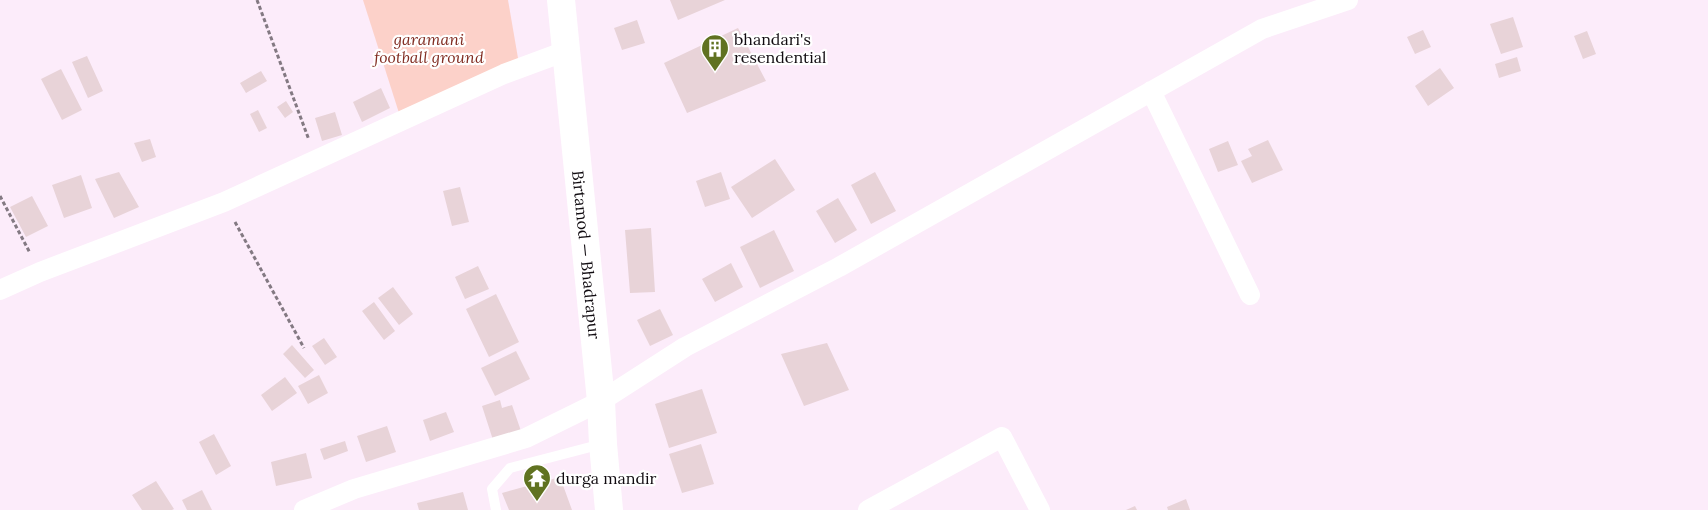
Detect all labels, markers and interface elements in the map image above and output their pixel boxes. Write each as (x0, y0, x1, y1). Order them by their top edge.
park label: garamani football ground (372, 29, 484, 67)
place label: bhandari's resendential (734, 29, 826, 67)
building icon: bhandari's resendential (700, 33, 730, 72)
street label: Birtamod — Bhadrapur (568, 169, 605, 340)
temple icon: durga mandir (522, 463, 552, 502)
place label: durga mandir (556, 468, 657, 488)

